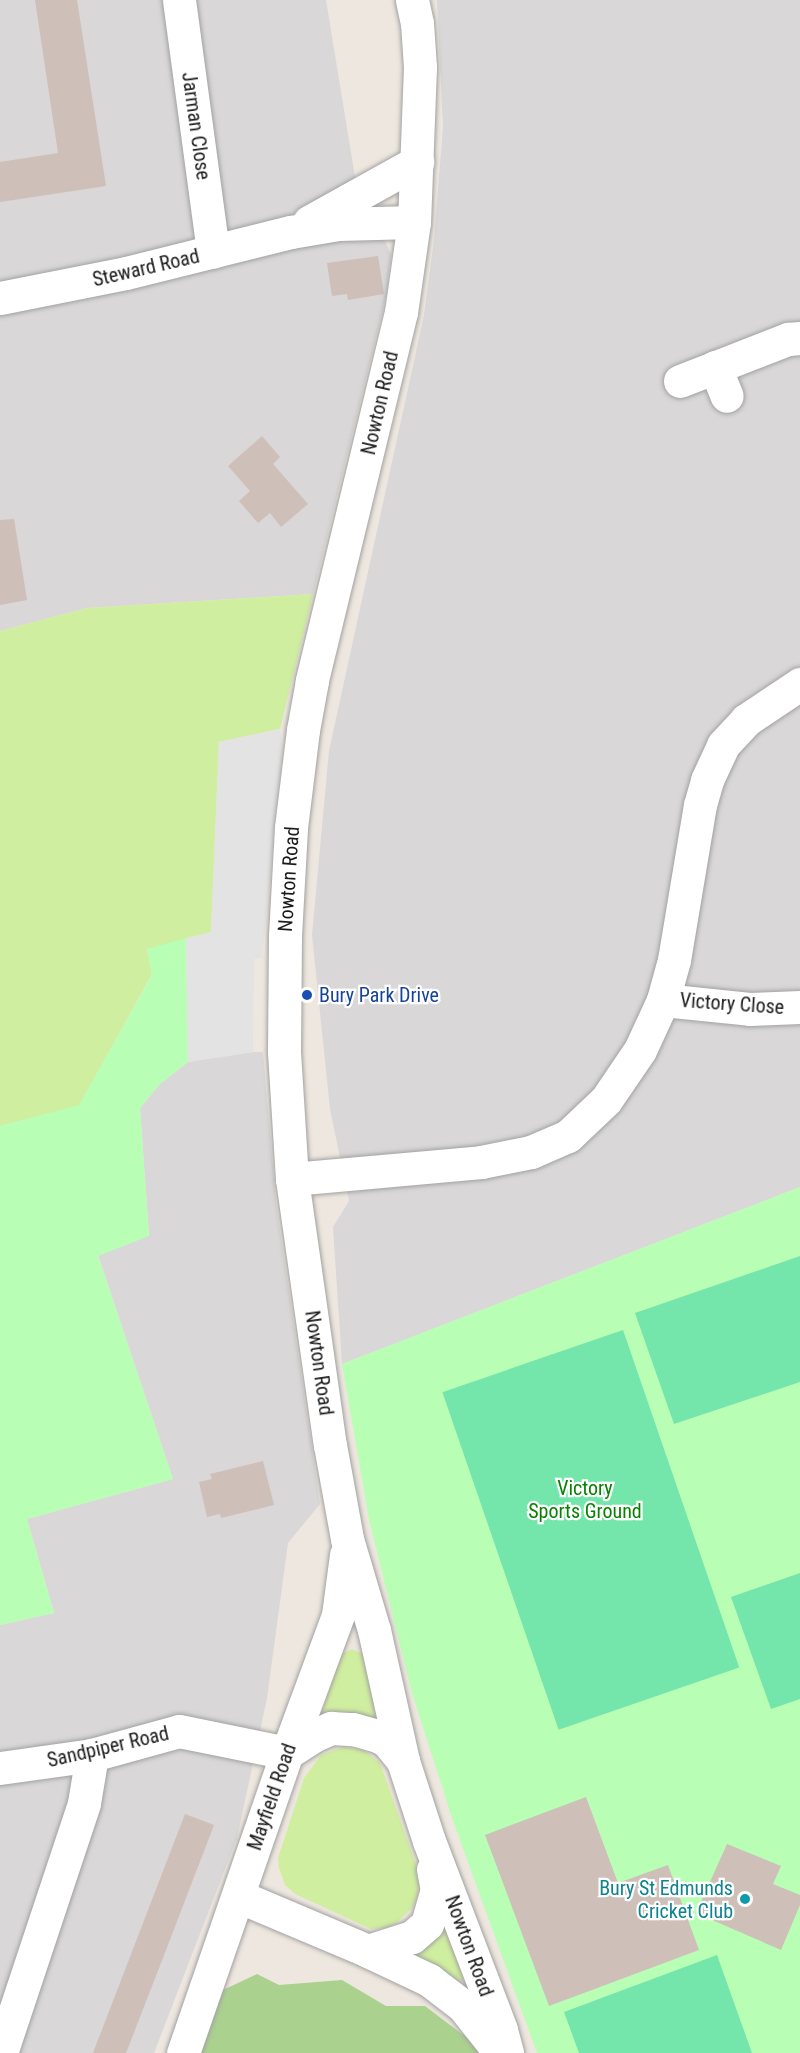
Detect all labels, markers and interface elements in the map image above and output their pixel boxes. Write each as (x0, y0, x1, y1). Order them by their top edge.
street label: Jarman Close (177, 70, 215, 182)
street label: Steward Road (90, 244, 202, 292)
street label: Nowton Road (356, 349, 404, 457)
street label: Nowton Road (273, 825, 305, 933)
place label: Bury Park Drive (319, 983, 439, 1007)
marker: Bury Park Drive (300, 988, 314, 1002)
street label: Victory Close (679, 988, 785, 1020)
street label: Nowton Road (300, 1309, 338, 1417)
park label: Victory Sports Ground (528, 1477, 642, 1524)
street label: Sandpiper Road (45, 1721, 171, 1773)
street label: Mayfield Road (243, 1740, 301, 1854)
place label: Bury St Edmunds Cricket Club (599, 1876, 733, 1923)
street label: Nowton Road (440, 1892, 498, 2000)
marker: Bury St Edmunds Cricket Club (738, 1892, 752, 1906)

